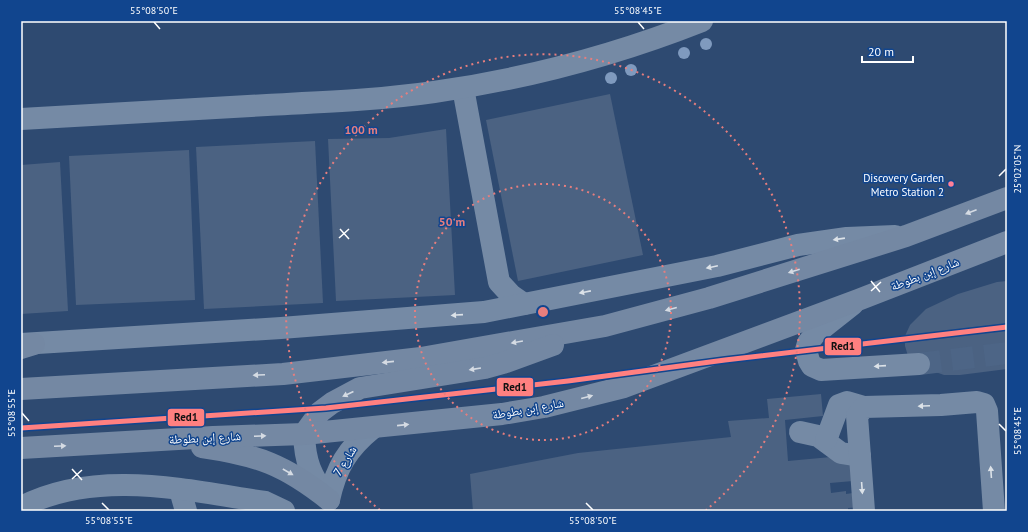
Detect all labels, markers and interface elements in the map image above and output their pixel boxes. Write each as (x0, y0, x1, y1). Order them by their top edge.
text: 55°08'50"E (130, 4, 178, 17)
text: 55°08'45"E (614, 4, 662, 17)
scale bar (862, 38, 913, 64)
text: 20 m (868, 44, 894, 59)
text: 100 m (344, 122, 378, 137)
text: 25°02'05"N (1011, 144, 1024, 194)
place label: Discovery Garden Metro Station 2 (863, 171, 944, 199)
marker: Discovery Garden Metro Station 2 (946, 179, 956, 189)
one-way arrow (964, 209, 976, 215)
text: 50 m (439, 214, 465, 229)
one-way arrow (833, 236, 845, 242)
street label: شارع إبن بطوطة (888, 254, 962, 294)
one-way arrow (706, 264, 719, 270)
one-way arrow (788, 268, 800, 274)
one-way arrow (579, 290, 591, 296)
centre of rings (536, 305, 550, 319)
one-way arrow (665, 306, 677, 312)
one-way arrow (451, 311, 463, 318)
line badge: Red1 (824, 337, 862, 356)
one-way arrow (510, 339, 523, 345)
text: Red1 (831, 339, 855, 353)
one-way arrow (382, 359, 394, 365)
one-way arrow (874, 363, 886, 370)
one-way arrow (469, 366, 481, 372)
one-way arrow (252, 372, 265, 378)
line badge: Red1 (496, 377, 534, 397)
text: Red1 (503, 380, 527, 394)
text: 55°08'55"E (5, 389, 18, 437)
one-way arrow (342, 391, 354, 397)
one-way arrow (581, 394, 593, 400)
street label: شارع إبن بطوطة (491, 395, 565, 423)
one-way arrow (917, 403, 930, 409)
text: 55°08'45"E (1011, 407, 1024, 455)
line badge: Red1 (167, 408, 205, 427)
text: Red1 (174, 410, 198, 424)
one-way arrow (397, 422, 409, 428)
street label: شارع إبن بطوطة (169, 428, 242, 448)
one-way arrow (254, 432, 266, 439)
one-way arrow (54, 442, 66, 449)
street label: شارع 7 (330, 443, 360, 479)
one-way arrow (987, 466, 994, 478)
one-way arrow (282, 468, 294, 475)
one-way arrow (859, 482, 866, 494)
text: 55°08'55"E (85, 514, 133, 527)
text: 55°08'50"E (569, 514, 617, 527)

